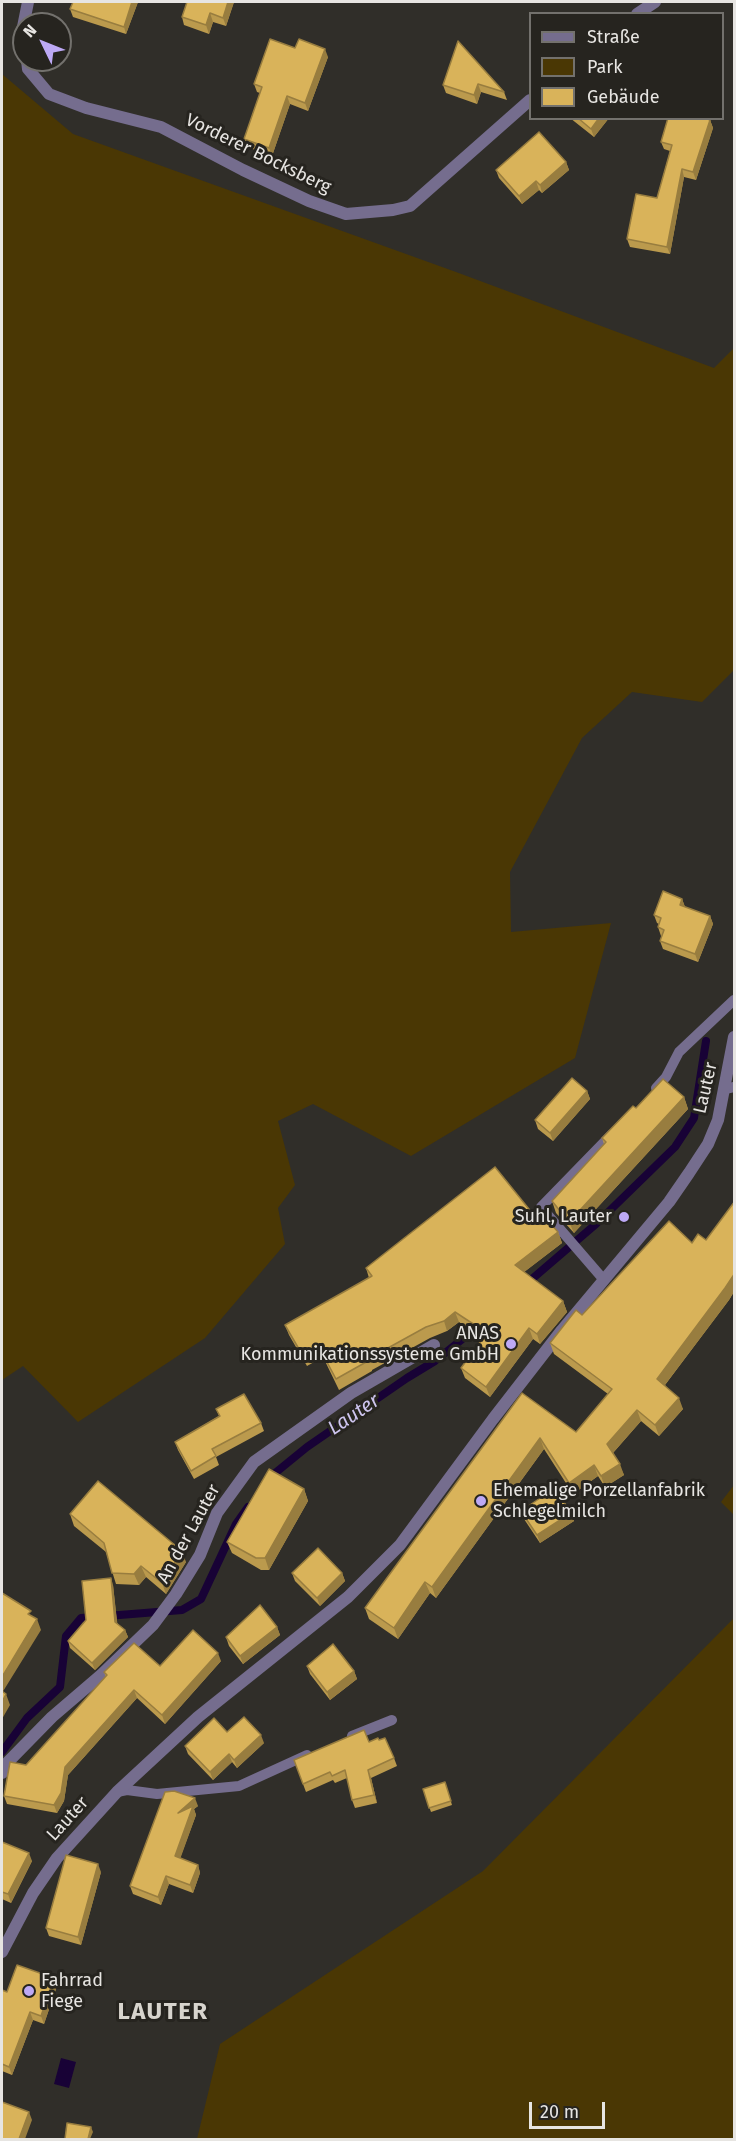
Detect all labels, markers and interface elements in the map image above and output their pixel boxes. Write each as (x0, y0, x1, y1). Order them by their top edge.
north arrow (12, 12, 72, 72)
legend (529, 12, 724, 120)
text: N (19, 20, 40, 41)
text: Straße (587, 26, 640, 48)
text: Park (587, 56, 622, 78)
text: Gebäude (587, 86, 660, 108)
street label: Vorderer Bocksberg (182, 109, 334, 199)
street label: Lauter (690, 1060, 722, 1116)
place label: Suhl, Lauter (515, 1206, 612, 1228)
marker: Suhl, Lauter (617, 1210, 631, 1224)
place label: ANAS Kommunikationssysteme GmbH (241, 1323, 499, 1366)
marker: ANAS Kommunikationssysteme GmbH (504, 1337, 518, 1351)
water label: Lauter (324, 1389, 384, 1441)
place label: Ehemalige Porzellanfabrik Schlegelmilch (493, 1480, 705, 1522)
street label: An der Lauter (153, 1481, 225, 1587)
marker: Ehemalige Porzellanfabrik Schlegelmilch (474, 1494, 488, 1508)
street label: Lauter (43, 1792, 93, 1846)
place label: Fahrrad Fiege (41, 1970, 103, 2012)
marker: Fahrrad Fiege (22, 1984, 36, 1998)
district label: LAUTER (117, 1998, 209, 2026)
scale bar (532, 2090, 608, 2128)
text: 20 m (540, 2101, 579, 2123)

